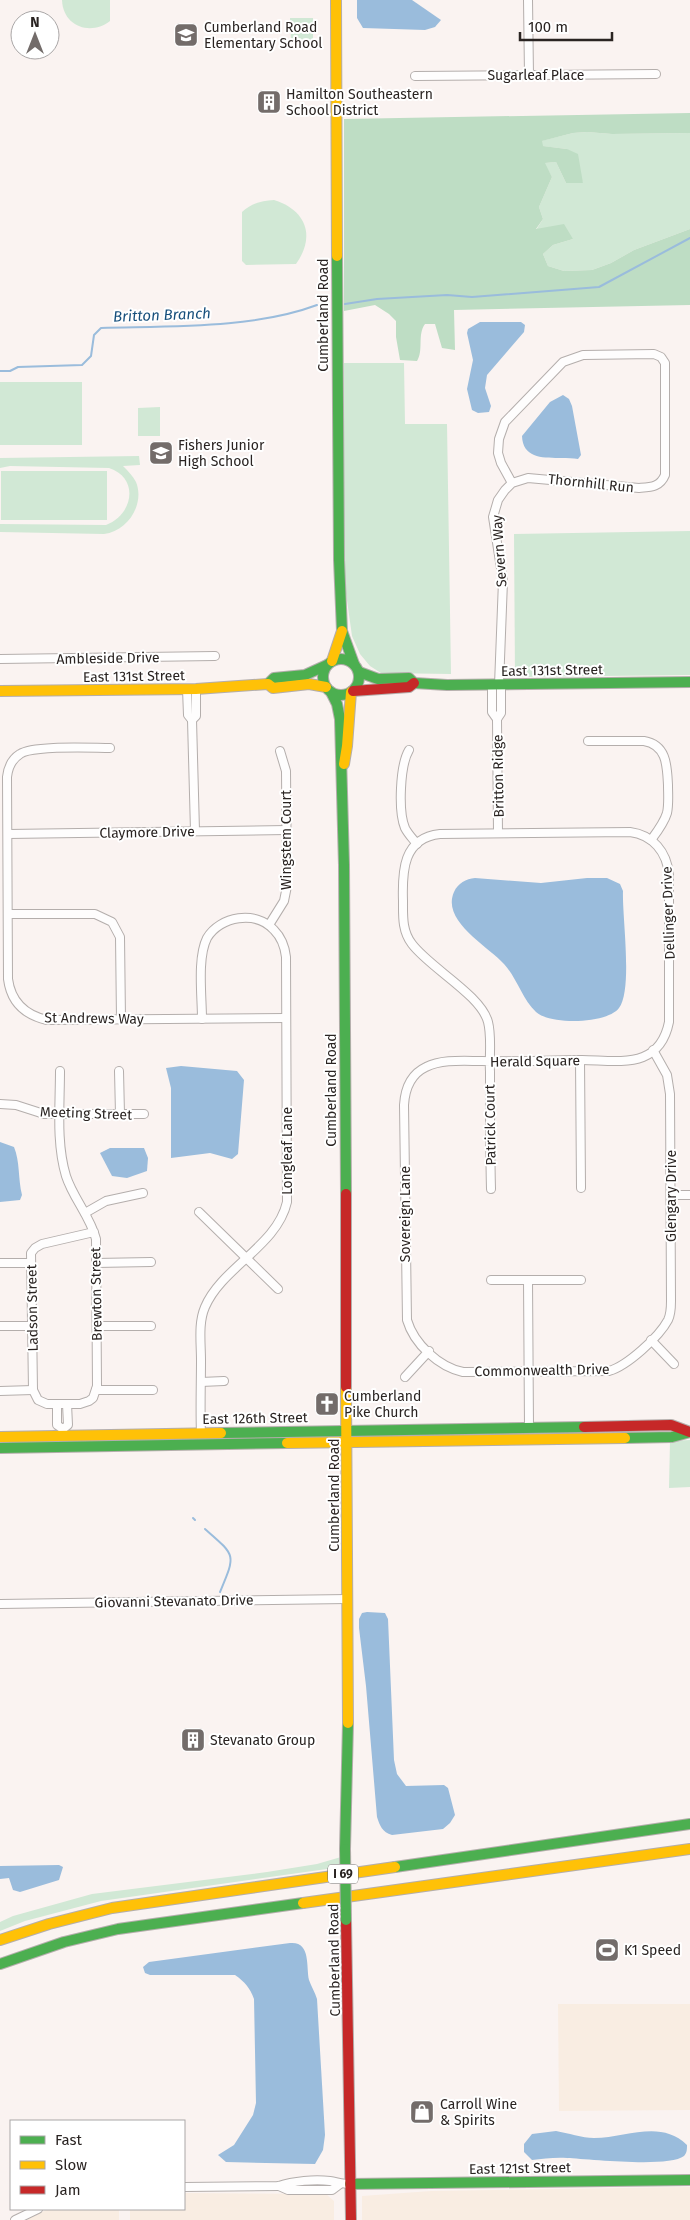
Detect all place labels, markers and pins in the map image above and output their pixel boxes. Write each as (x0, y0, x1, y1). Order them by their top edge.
place label: Cumberland Road Elementary School (204, 19, 322, 52)
school or university icon: Cumberland Road Elementary School (173, 22, 199, 48)
place label: Hamilton Southeastern School District (286, 86, 433, 119)
building icon: Hamilton Southeastern School District (256, 89, 282, 115)
place label: Fishers Junior High School (178, 437, 265, 470)
school or university icon: Fishers Junior High School (148, 440, 174, 466)
place label: Cumberland Pike Church (344, 1388, 421, 1421)
church icon: Cumberland Pike Church (314, 1391, 340, 1417)
building icon: Stevanato Group (180, 1727, 206, 1753)
place label: Stevanato Group (210, 1732, 315, 1749)
sports icon: K1 Speed (594, 1937, 620, 1963)
place label: K1 Speed (624, 1942, 681, 1959)
place label: Carroll Wine & Spirits (440, 2096, 517, 2129)
shop icon: Carroll Wine & Spirits (409, 2099, 435, 2125)

